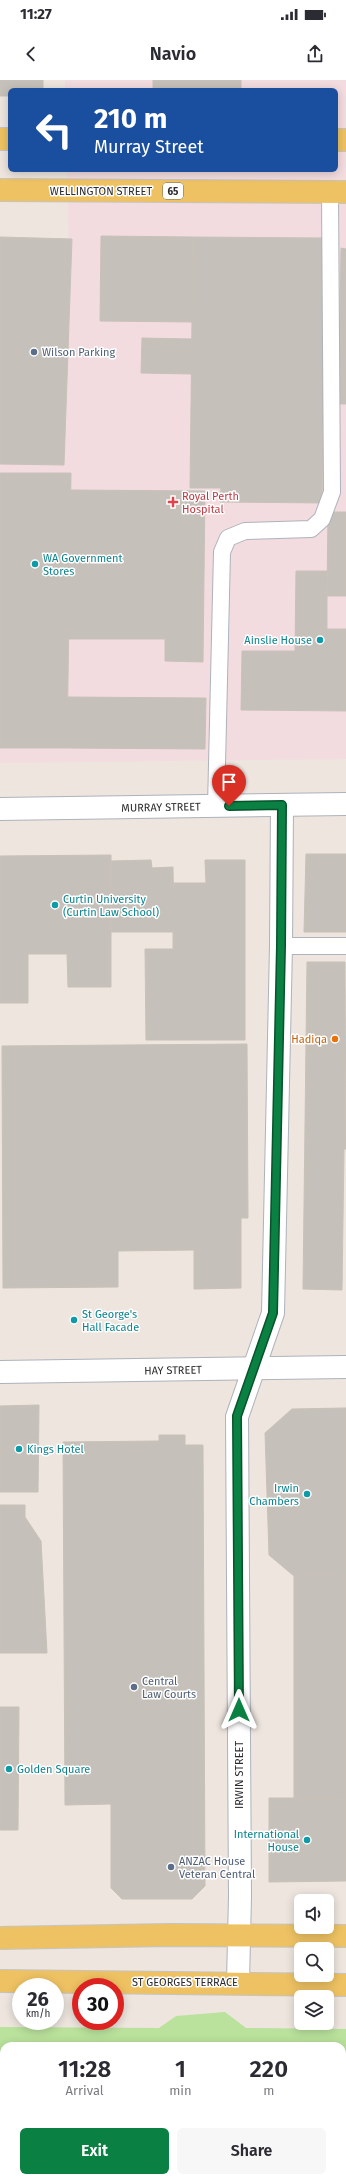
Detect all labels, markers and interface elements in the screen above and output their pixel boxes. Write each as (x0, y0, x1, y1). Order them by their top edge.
text: 11:27 (20, 5, 52, 23)
icon: back (20, 43, 42, 65)
text: Navio (150, 43, 196, 65)
icon: share (304, 43, 326, 65)
text: 210 m (94, 102, 168, 135)
icon: left (28, 104, 80, 156)
text: Murray Street (94, 136, 204, 158)
road number: 65 (163, 183, 183, 199)
street label: WELLINGTON STREET (50, 185, 152, 198)
place label: Wilson Parking (42, 346, 116, 359)
marker: Wilson Parking (29, 347, 39, 357)
place label: Royal Perth Hospital (182, 490, 239, 516)
marker: Royal Perth Hospital (167, 496, 179, 508)
place label: WA Government Stores (43, 552, 123, 578)
marker: WA Government Stores (30, 559, 40, 569)
place label: Ainslie House (244, 634, 312, 647)
marker: Ainslie House (315, 635, 325, 645)
pin (212, 765, 246, 806)
icon: arrive (218, 771, 240, 793)
street label: MURRAY STREET (121, 800, 201, 815)
place label: Curtin University (Curtin Law School) (63, 893, 159, 919)
marker: Curtin University (Curtin Law School) (50, 900, 60, 910)
place label: Hadiqa (291, 1033, 327, 1046)
marker: Hadiqa (330, 1034, 340, 1044)
place label: St George's Hall Facade (82, 1308, 139, 1334)
marker: St George's Hall Facade (69, 1315, 79, 1325)
street label: HAY STREET (144, 1363, 202, 1378)
place label: Kings Hotel (27, 1443, 84, 1456)
marker: Kings Hotel (14, 1444, 24, 1454)
place label: Irwin Chambers (249, 1482, 299, 1508)
marker: Irwin Chambers (302, 1489, 312, 1499)
place label: Central Law Courts (142, 1675, 196, 1701)
marker: Central Law Courts (129, 1682, 139, 1692)
position arrow (218, 1689, 260, 1731)
street label: IRWIN STREET (233, 1741, 246, 1809)
place label: Golden Square (17, 1763, 90, 1776)
marker: Golden Square (4, 1764, 14, 1774)
place label: International House (234, 1828, 299, 1854)
marker: International House (302, 1835, 312, 1845)
place label: ANZAC House Veteran Central (179, 1855, 255, 1881)
marker: ANZAC House Veteran Central (166, 1862, 176, 1872)
map controls (294, 1894, 334, 2030)
button: sound (294, 1894, 334, 1934)
button: search (294, 1942, 334, 1982)
street label: ST GEORGES TERRACE (132, 1976, 238, 1989)
speed limit sign: 30 (72, 1978, 124, 2030)
text: 26 (27, 1987, 49, 2011)
button: layers (294, 1990, 334, 2030)
text: km/h (26, 2008, 50, 2020)
text: 11:28 (58, 2055, 111, 2083)
text: 1 (175, 2055, 186, 2083)
text: 220 (250, 2055, 288, 2083)
text: Arrival (66, 2083, 104, 2098)
text: min (169, 2083, 192, 2098)
text: m (263, 2083, 274, 2098)
button: Exit (20, 2128, 169, 2174)
button: Share (177, 2128, 326, 2174)

